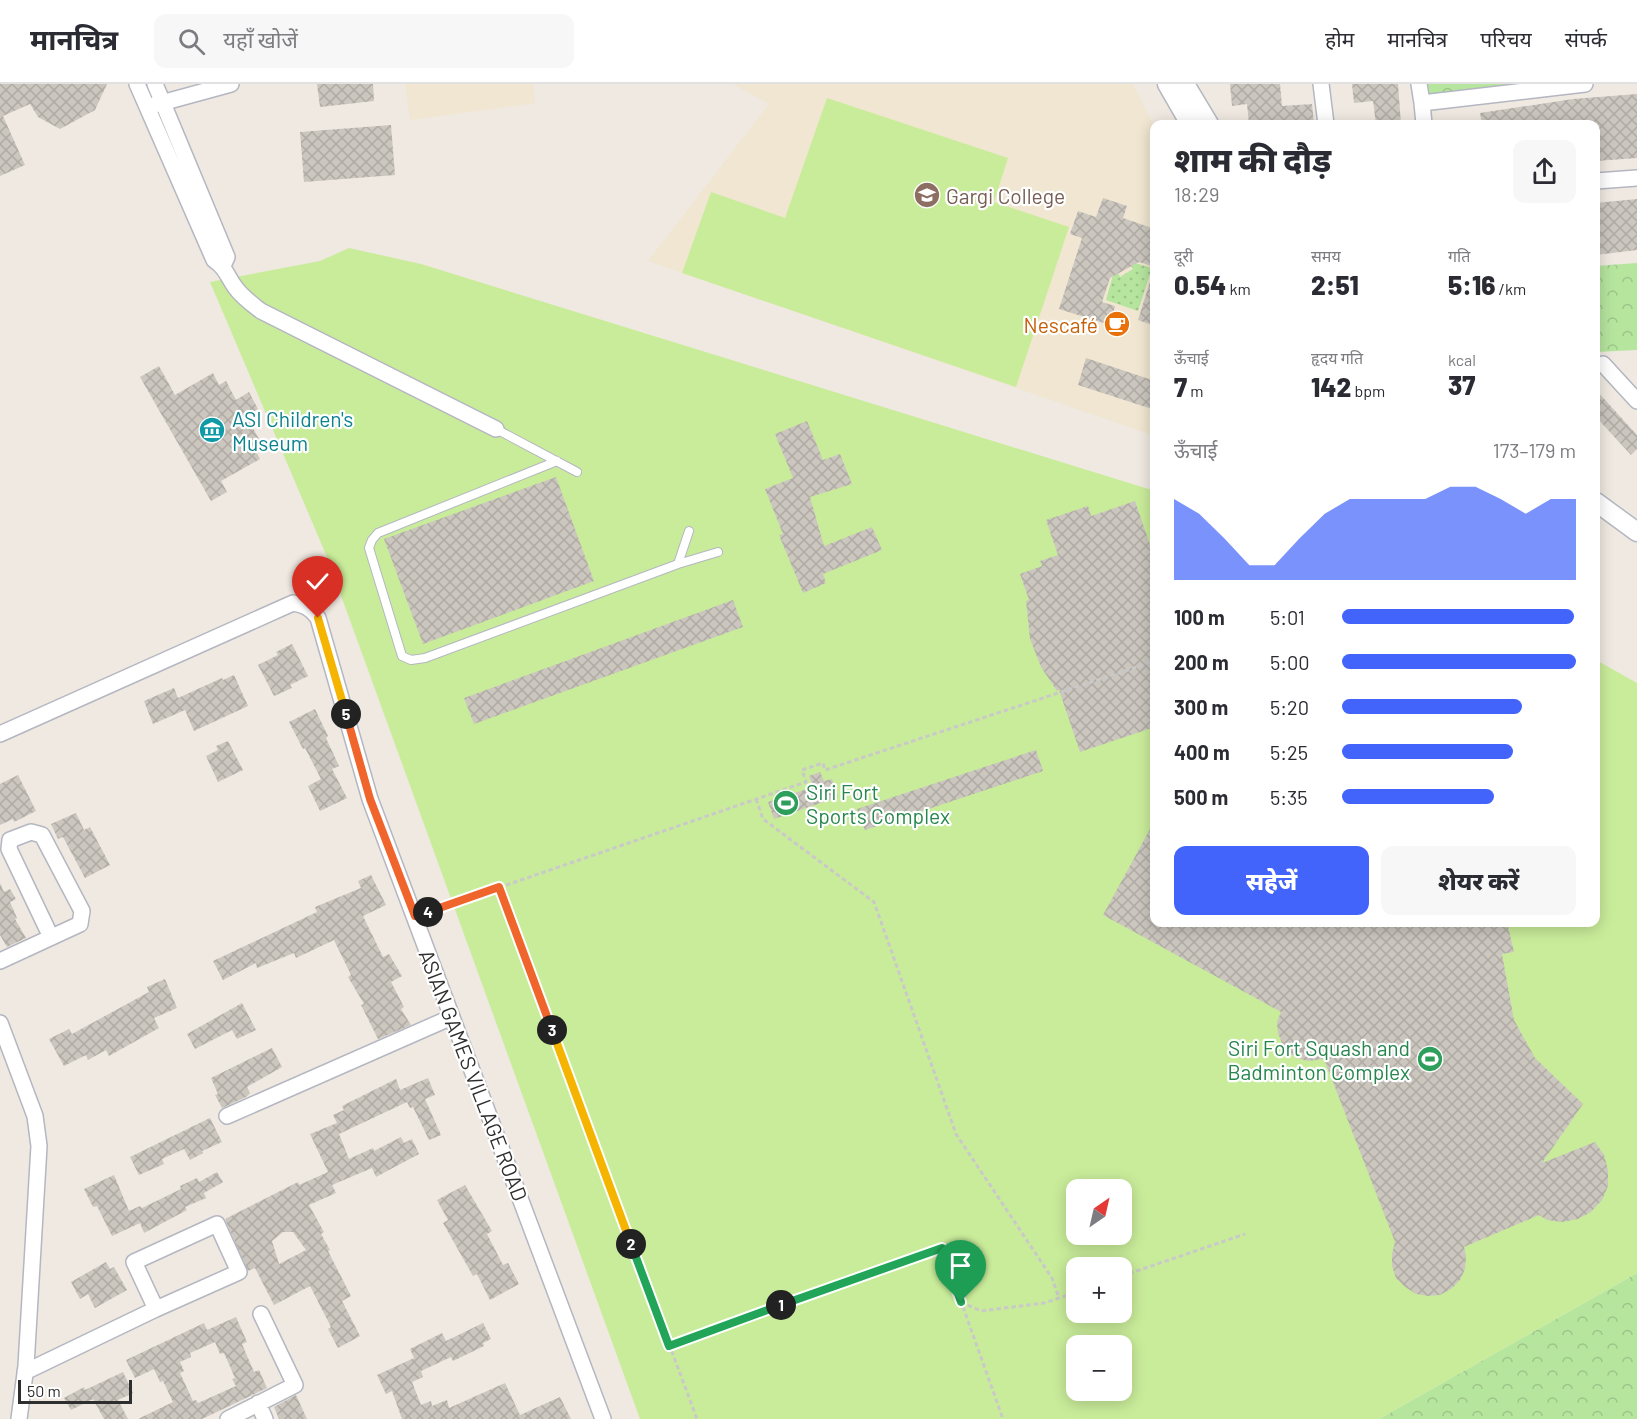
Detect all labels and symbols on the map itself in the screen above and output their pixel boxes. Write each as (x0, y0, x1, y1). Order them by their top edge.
school or university icon: Gargi College (912, 180, 942, 210)
place label: Gargi College (946, 183, 1065, 208)
cafe icon: Nescafé (1102, 309, 1132, 339)
place label: Nescafé (1023, 312, 1098, 337)
place label: ASI Children's Museum (232, 406, 353, 455)
museum icon: ASI Children's Museum (197, 415, 227, 445)
pin (292, 556, 343, 618)
pin: 5 (331, 699, 361, 729)
place label: Siri Fort Sports Complex (806, 779, 950, 828)
sports icon: Siri Fort Sports Complex (771, 788, 801, 818)
pin: 4 (413, 897, 443, 927)
street label: ASIAN GAMES VILLAGE ROAD (414, 946, 534, 1204)
pin: 3 (537, 1015, 567, 1045)
place label: Siri Fort Squash and Badminton Complex (1228, 1035, 1410, 1084)
sports icon: Siri Fort Squash and Badminton Complex (1415, 1044, 1445, 1074)
north arrow (1066, 1179, 1132, 1245)
pin: 2 (616, 1229, 646, 1259)
pin (935, 1240, 986, 1302)
pin: 1 (766, 1290, 796, 1320)
scale bar (18, 1377, 132, 1404)

